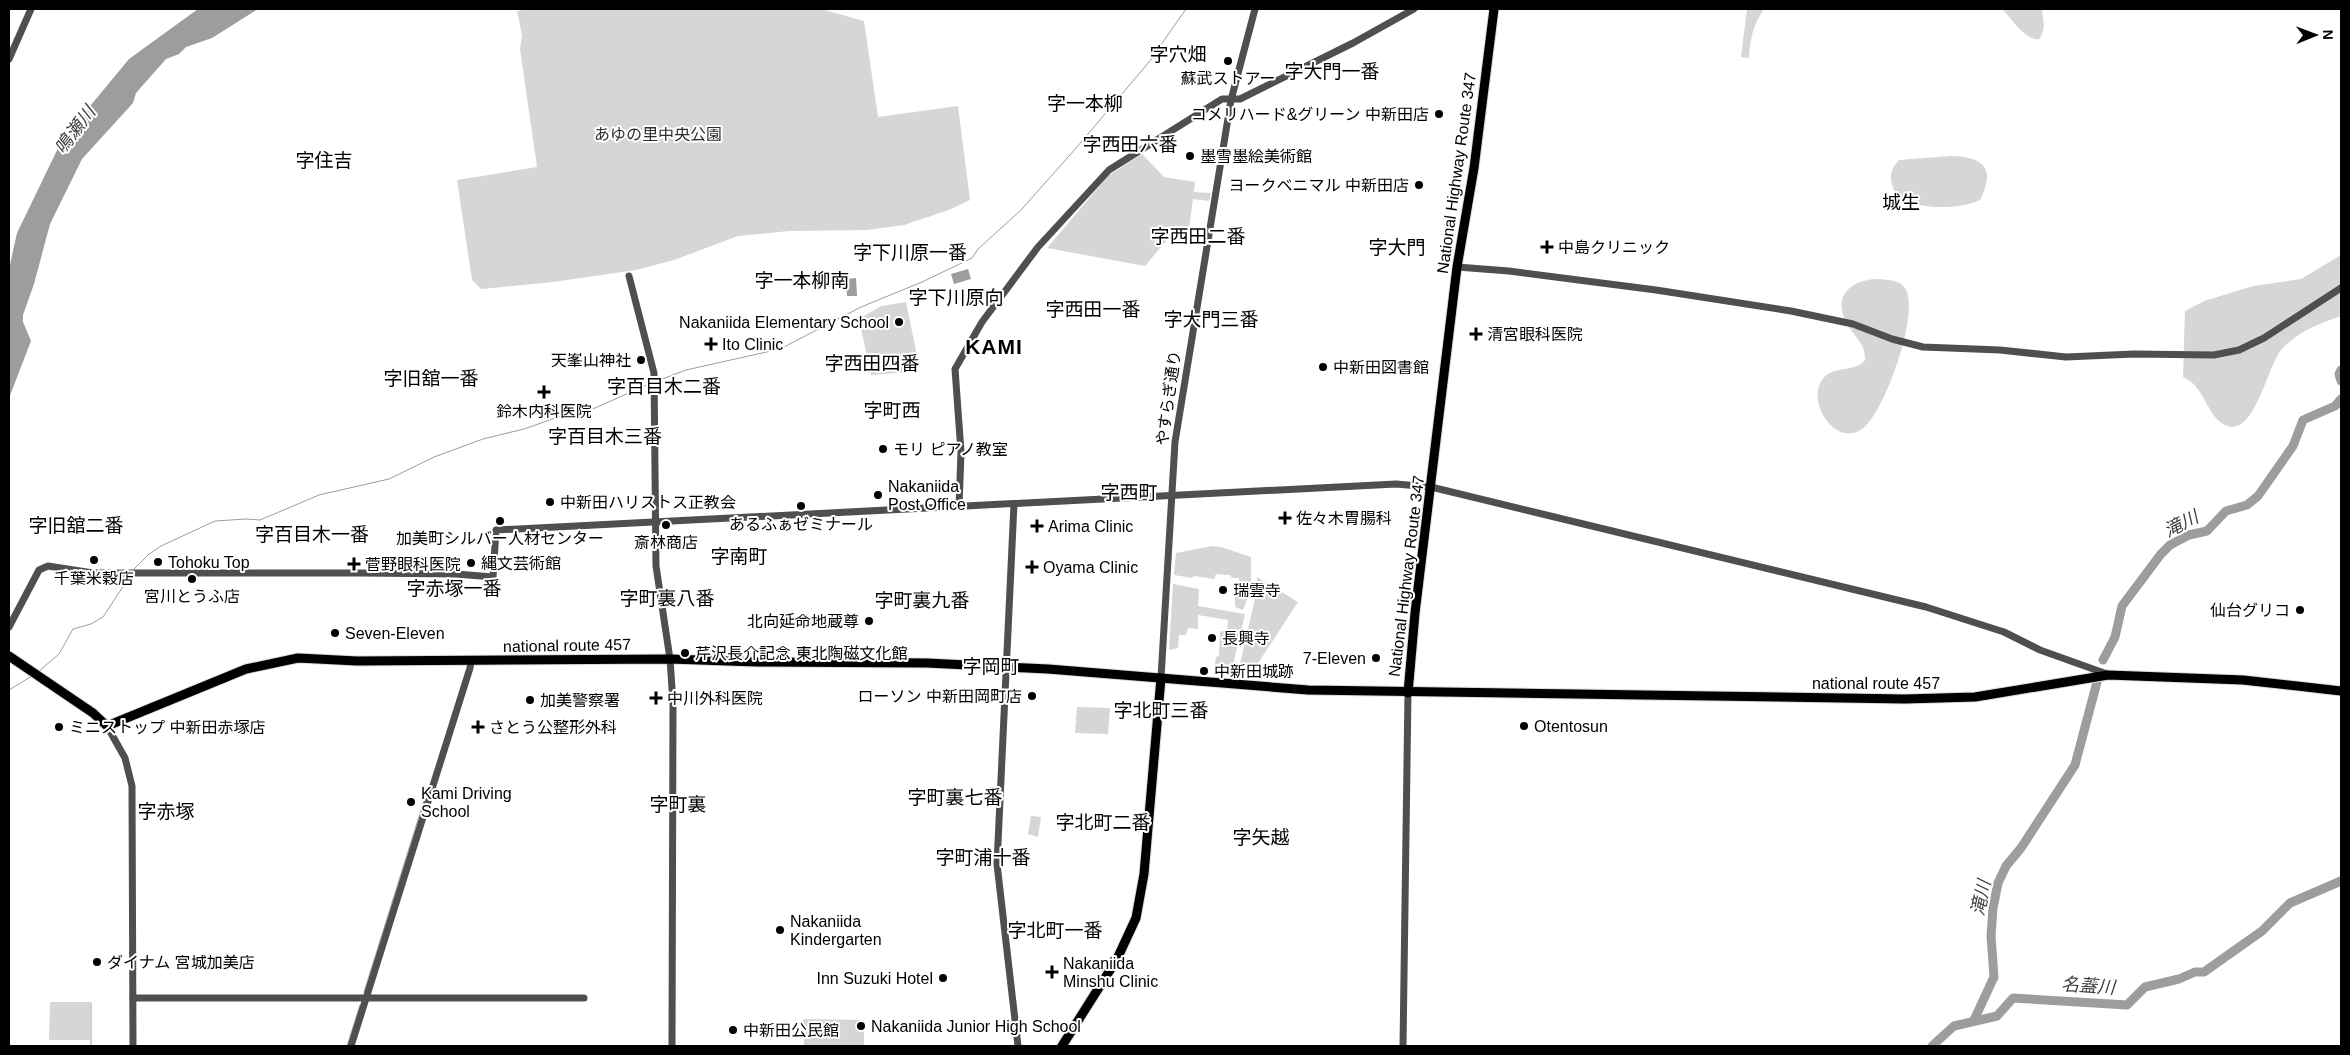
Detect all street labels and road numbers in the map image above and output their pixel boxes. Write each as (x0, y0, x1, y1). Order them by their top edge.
street label: National Highway Route 347 (1434, 71, 1479, 275)
street label: やすらぎ通り (1153, 349, 1184, 447)
street label: National Highway Route 347 (1386, 474, 1427, 678)
street label: national route 457 (503, 636, 631, 655)
street label: national route 457 (1812, 675, 1940, 692)

